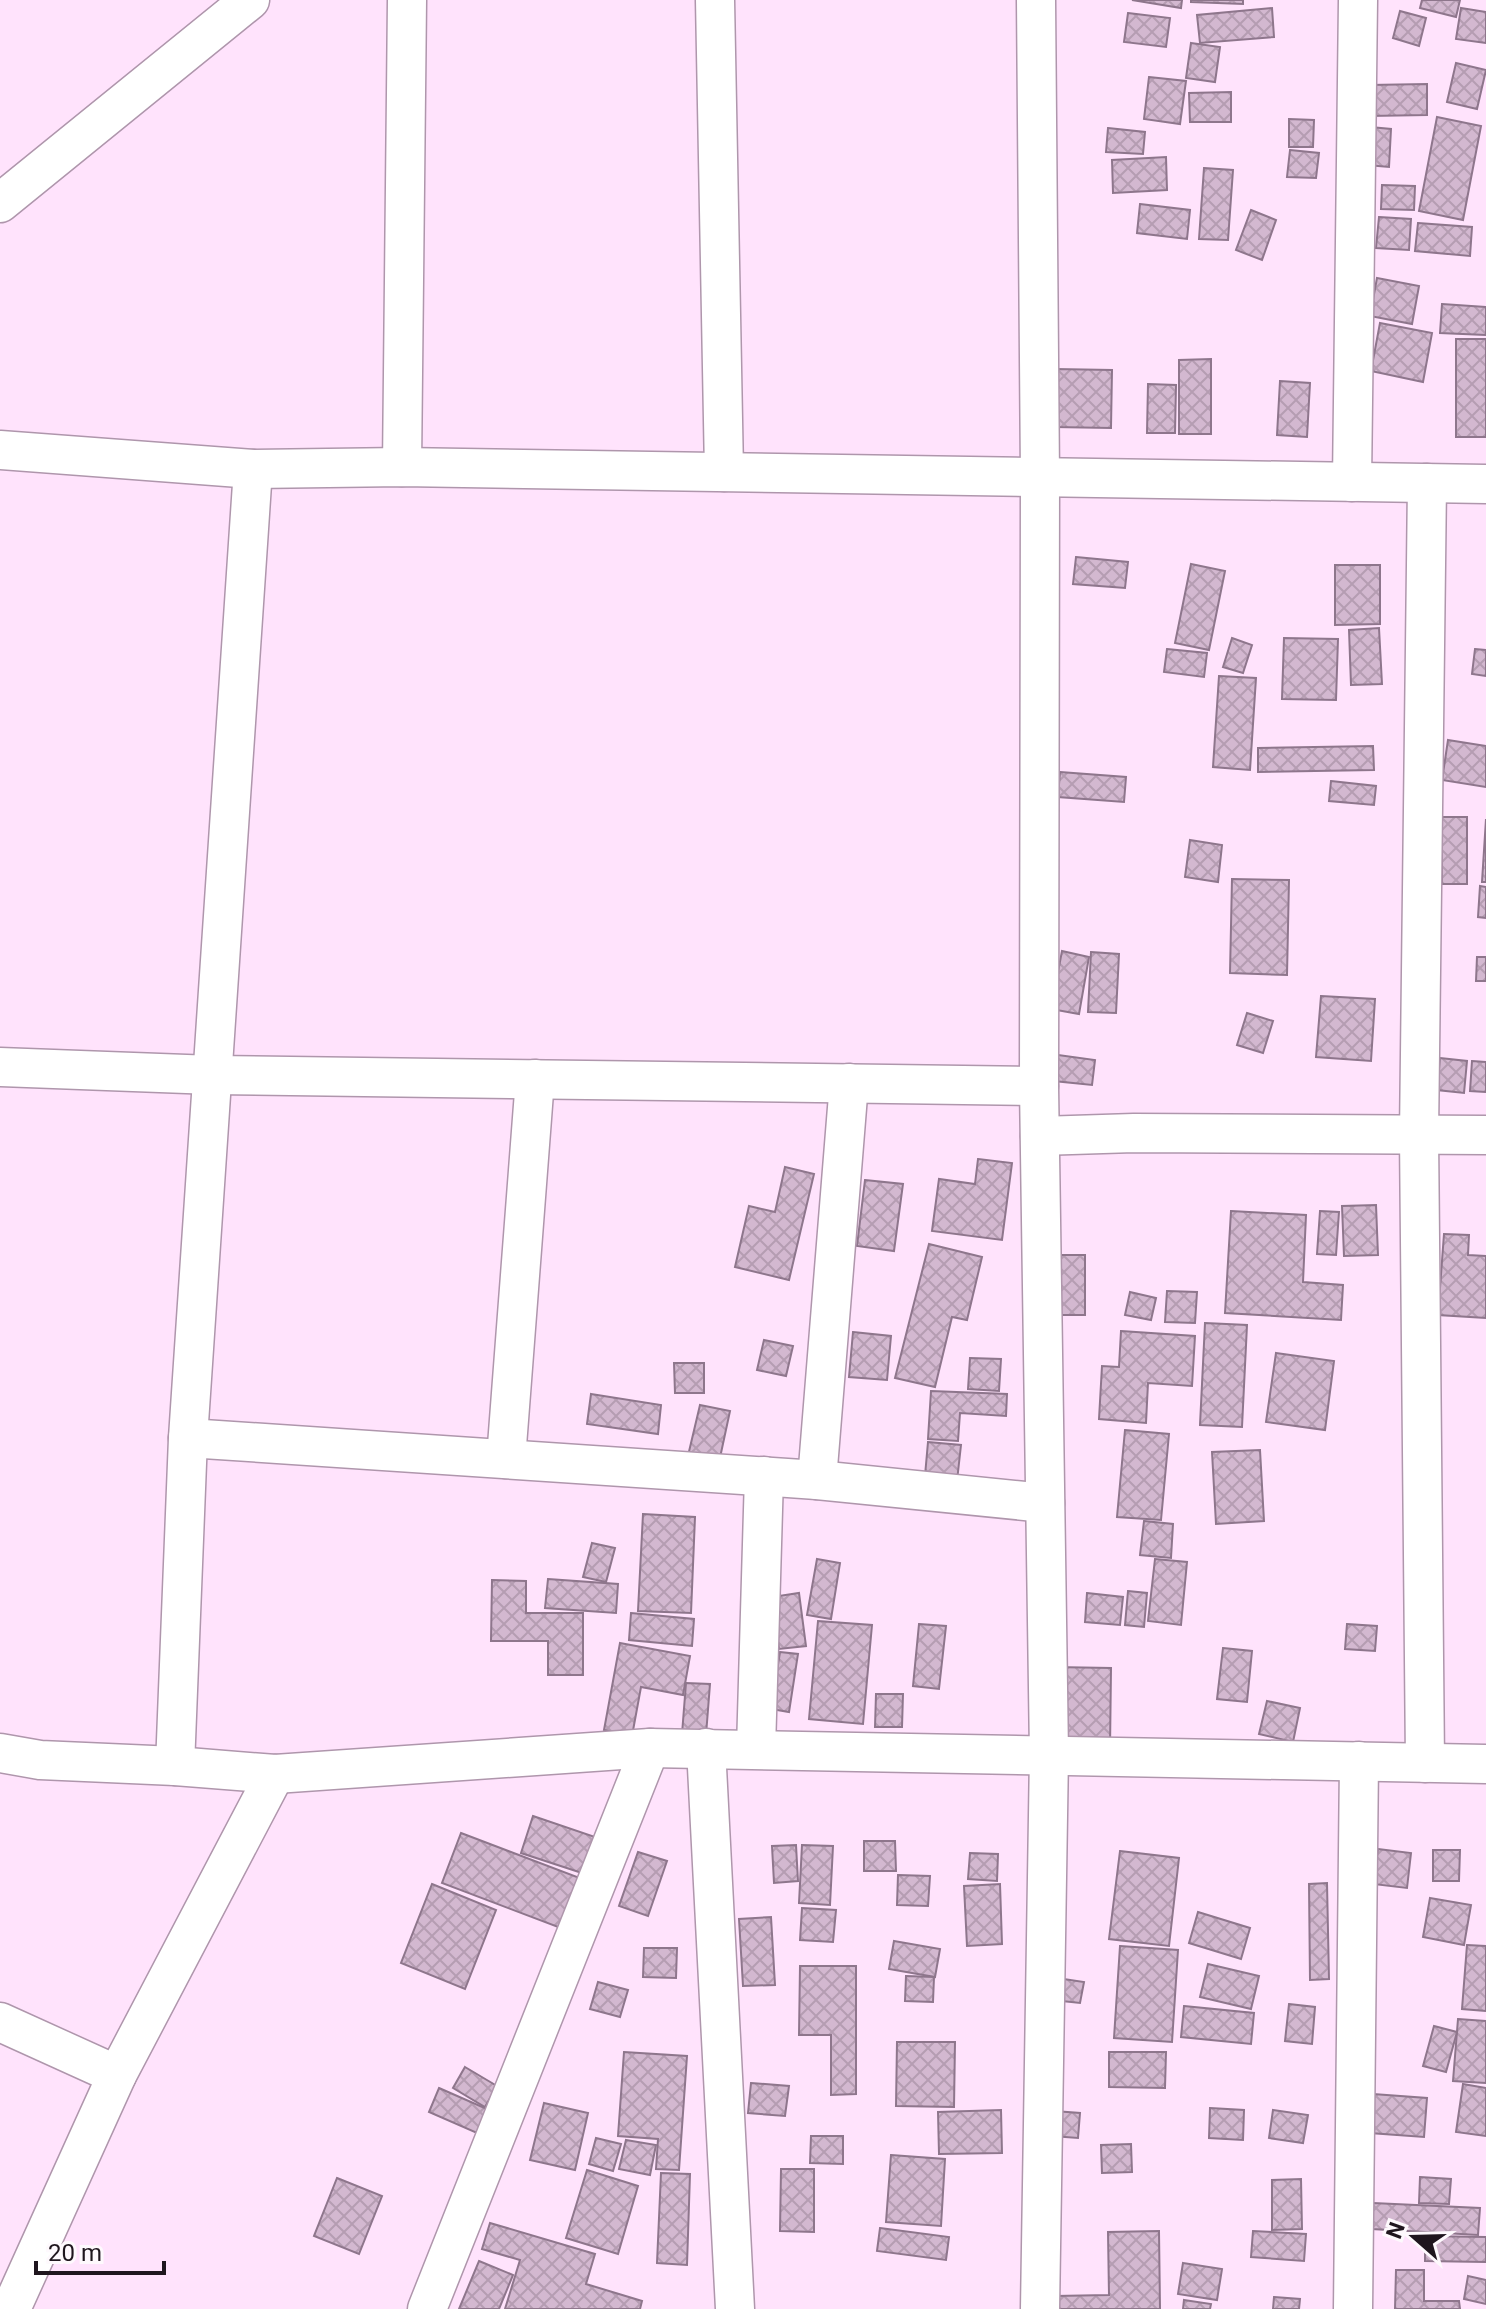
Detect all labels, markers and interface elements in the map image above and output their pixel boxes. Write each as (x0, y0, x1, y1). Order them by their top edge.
north arrow (1374, 2197, 1454, 2277)
text: N (1381, 2219, 1410, 2242)
scale bar (36, 2225, 164, 2275)
text: 20 m (48, 2239, 102, 2267)

